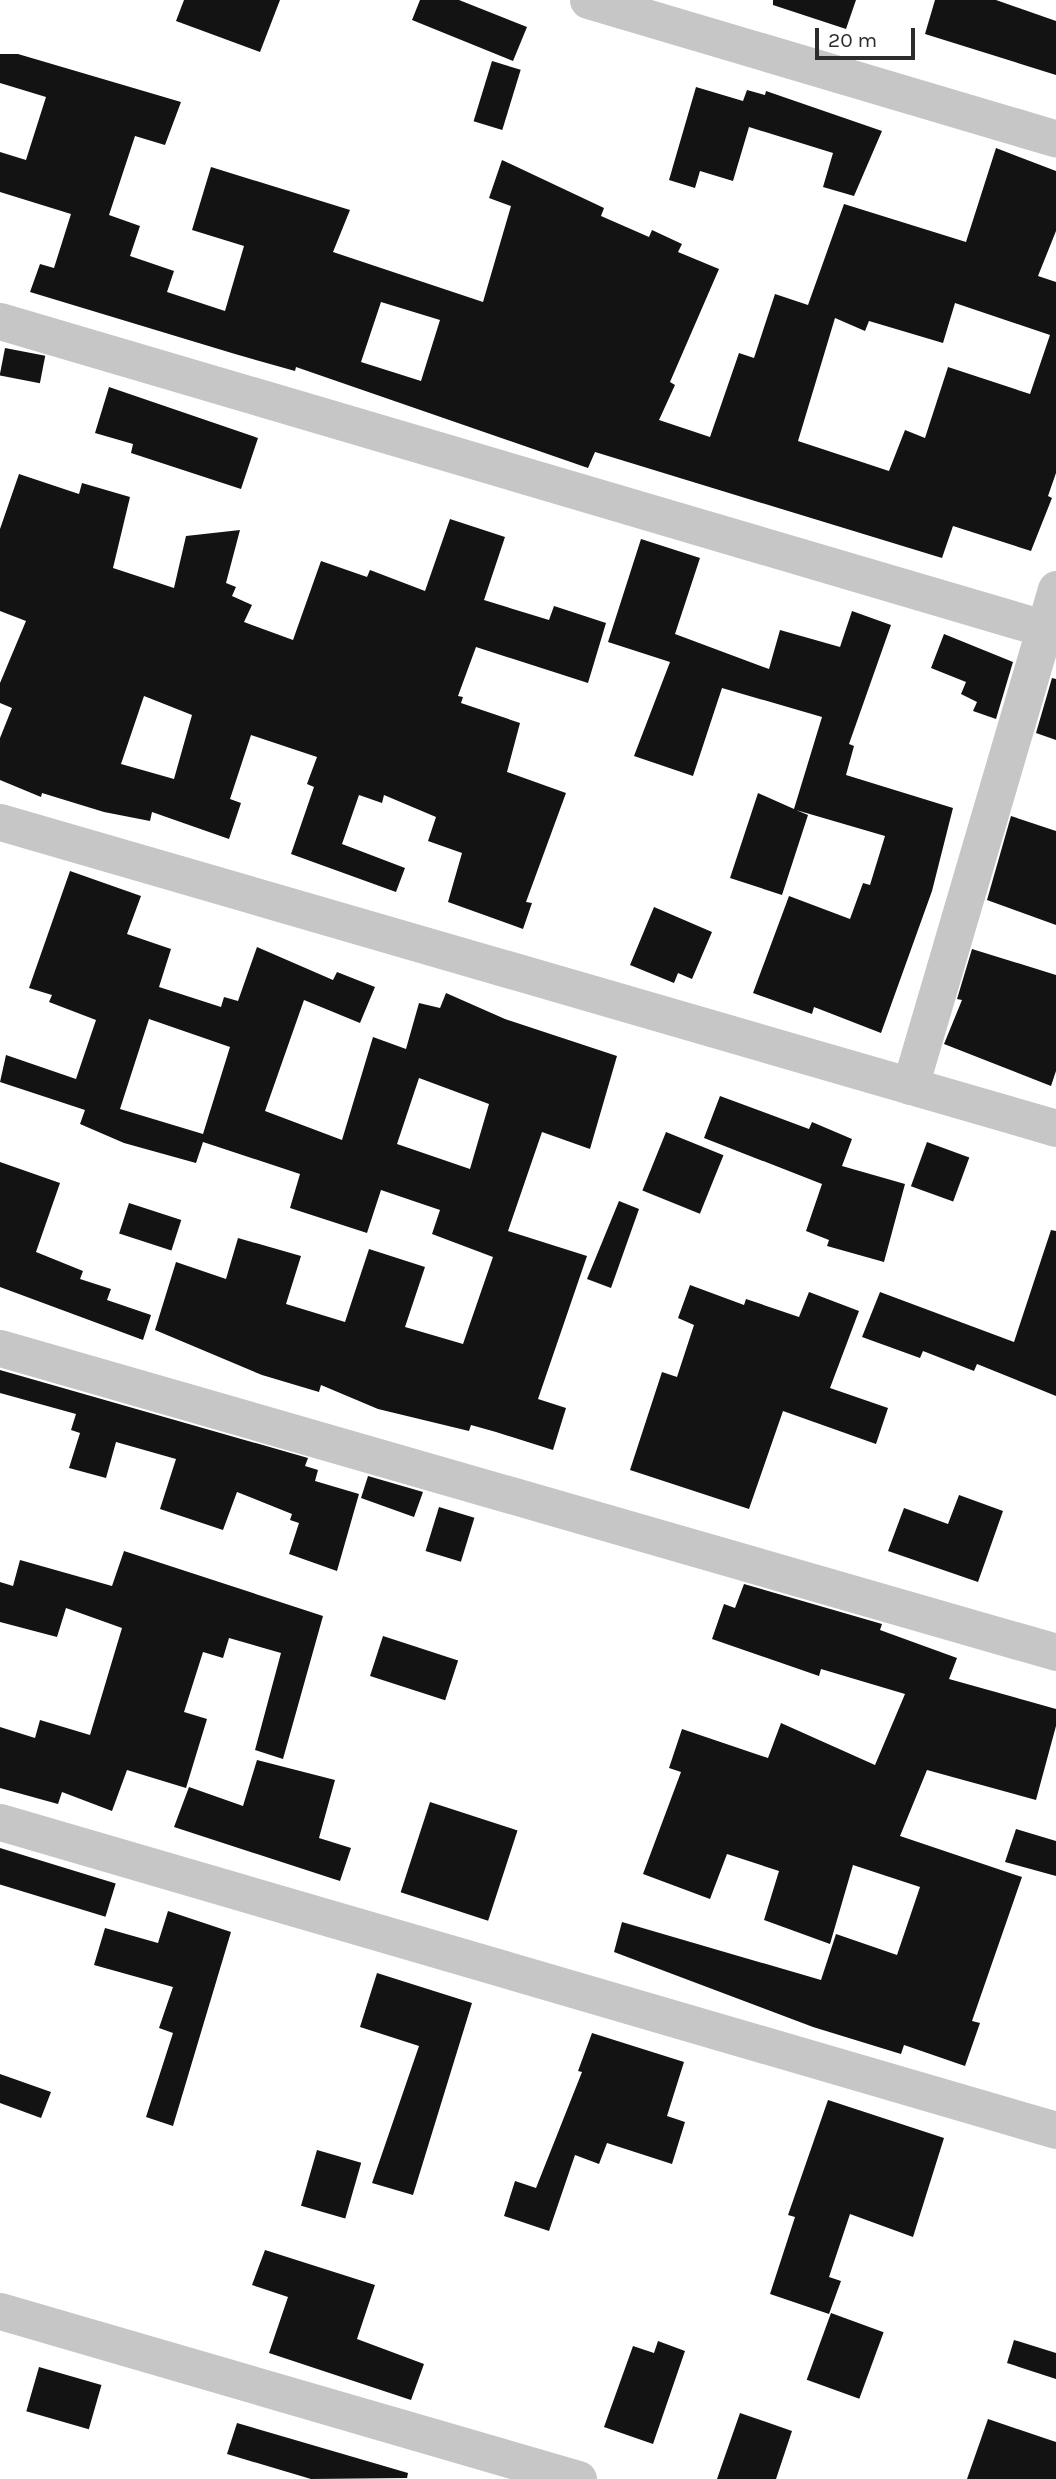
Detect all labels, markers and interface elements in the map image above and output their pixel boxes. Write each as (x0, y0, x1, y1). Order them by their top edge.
scale bar (818, 14, 918, 58)
text: 20 m (828, 28, 877, 52)

